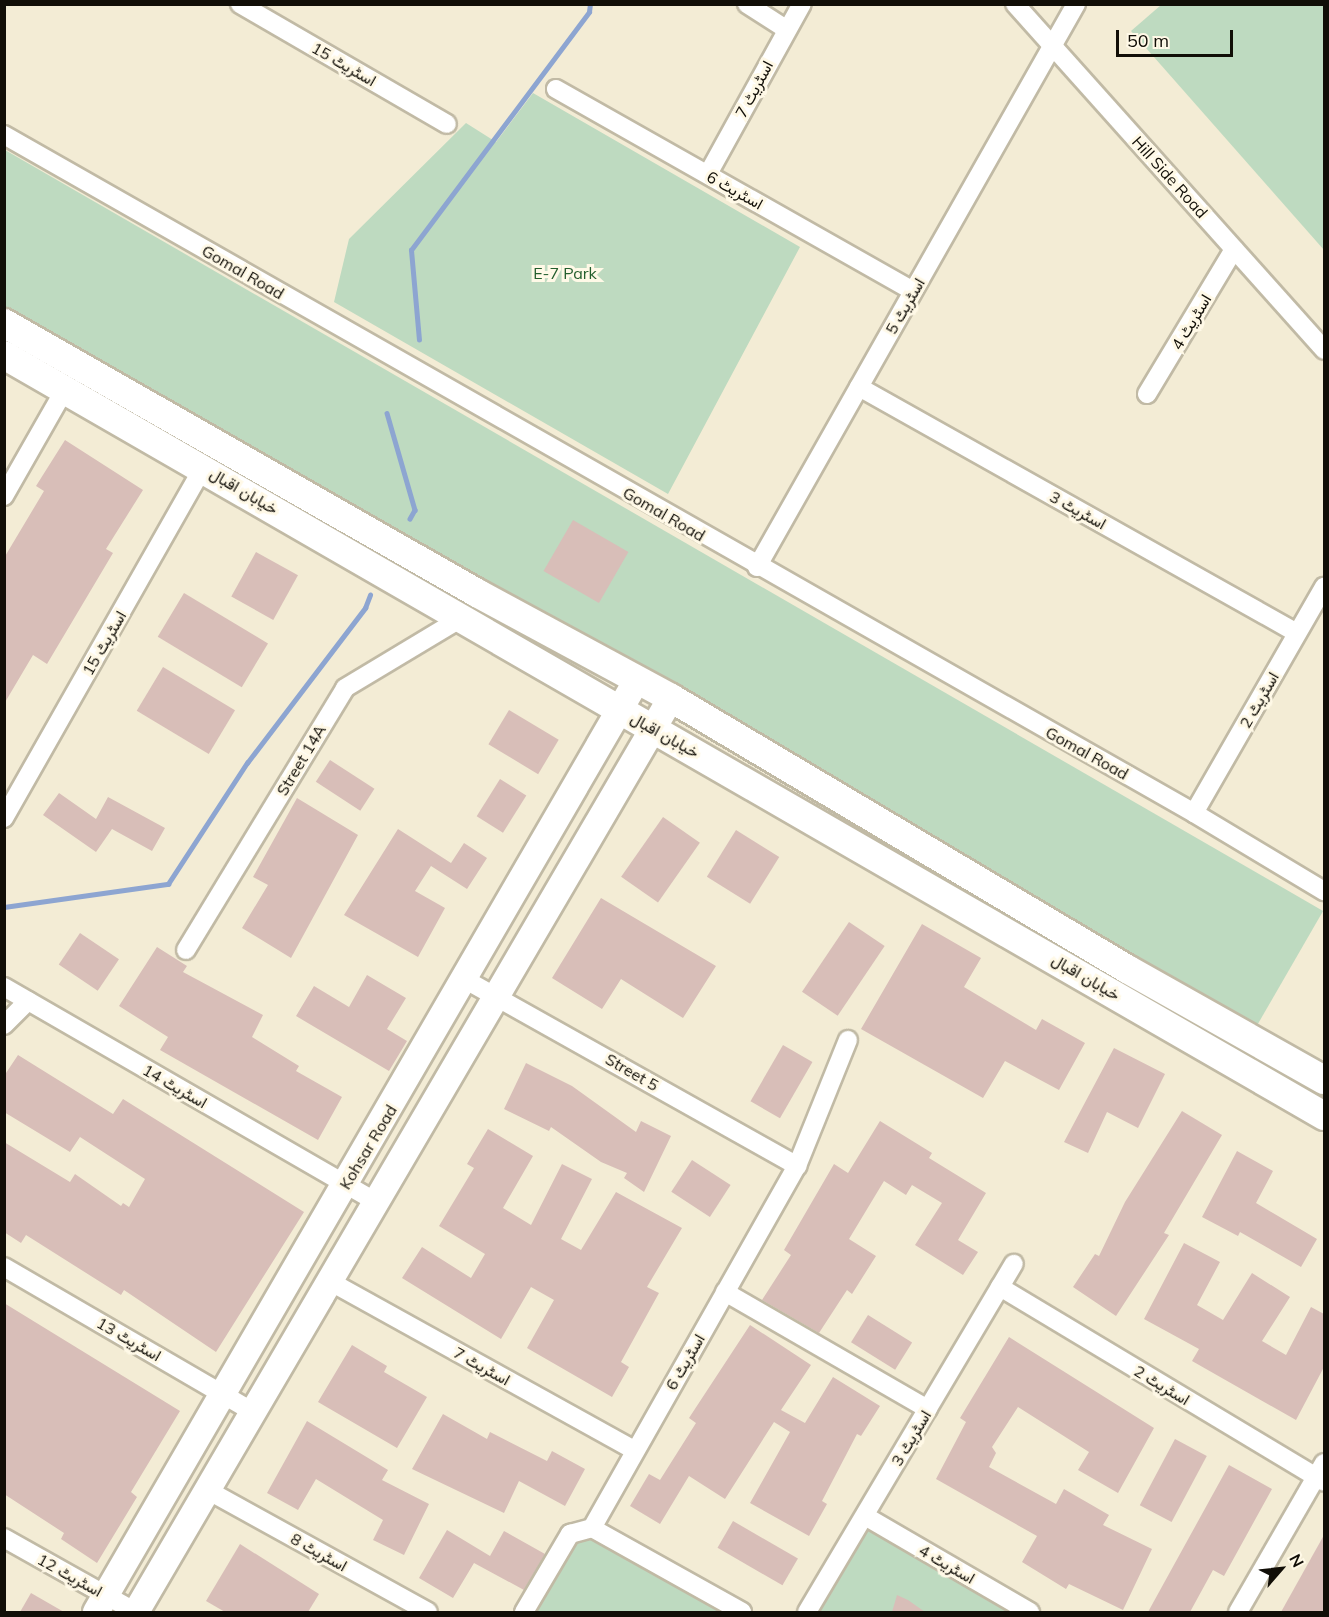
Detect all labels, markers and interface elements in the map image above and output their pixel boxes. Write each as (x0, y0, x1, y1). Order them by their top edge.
scale bar (1119, 18, 1236, 56)
text: 50 m (1127, 29, 1169, 52)
street label: اسٹریٹ 15 (308, 38, 380, 90)
street label: اسٹریٹ 7 (731, 57, 777, 121)
street label: Hill Side Road (1128, 132, 1212, 222)
street label: اسٹریٹ 6 (703, 167, 767, 213)
street label: Gomal Road (198, 241, 288, 303)
park label: E-7 Park (533, 263, 597, 283)
street label: اسٹریٹ 5 (881, 275, 929, 337)
street label: اسٹریٹ 4 (1167, 291, 1215, 353)
street label: خیابان اقبال (206, 464, 282, 518)
street label: Gomal Road (619, 483, 709, 545)
street label: اسٹریٹ 3 (1046, 487, 1110, 533)
street label: اسٹریٹ 15 (78, 607, 130, 679)
street label: اسٹریٹ 2 (1235, 669, 1283, 731)
street label: خیابان اقبال (627, 708, 703, 762)
street label: Street 14A (272, 721, 330, 799)
street label: Gomal Road (1042, 722, 1132, 784)
street label: خیابان اقبال (1048, 950, 1124, 1004)
street label: Street 5 (602, 1049, 662, 1095)
street label: اسٹریٹ 14 (139, 1060, 211, 1112)
street label: Kohsar Road (335, 1101, 401, 1193)
street label: اسٹریٹ 13 (93, 1313, 165, 1365)
street label: اسٹریٹ 6 (661, 1331, 709, 1393)
street label: اسٹریٹ 7 (450, 1343, 514, 1389)
street label: اسٹریٹ 2 (1131, 1361, 1193, 1409)
street label: اسٹریٹ 3 (887, 1407, 935, 1469)
street label: اسٹریٹ 8 (287, 1529, 351, 1575)
north arrow (1251, 1539, 1311, 1599)
street label: اسٹریٹ 4 (916, 1540, 978, 1588)
street label: اسٹریٹ 12 (34, 1549, 106, 1601)
text: N (1285, 1551, 1309, 1571)

